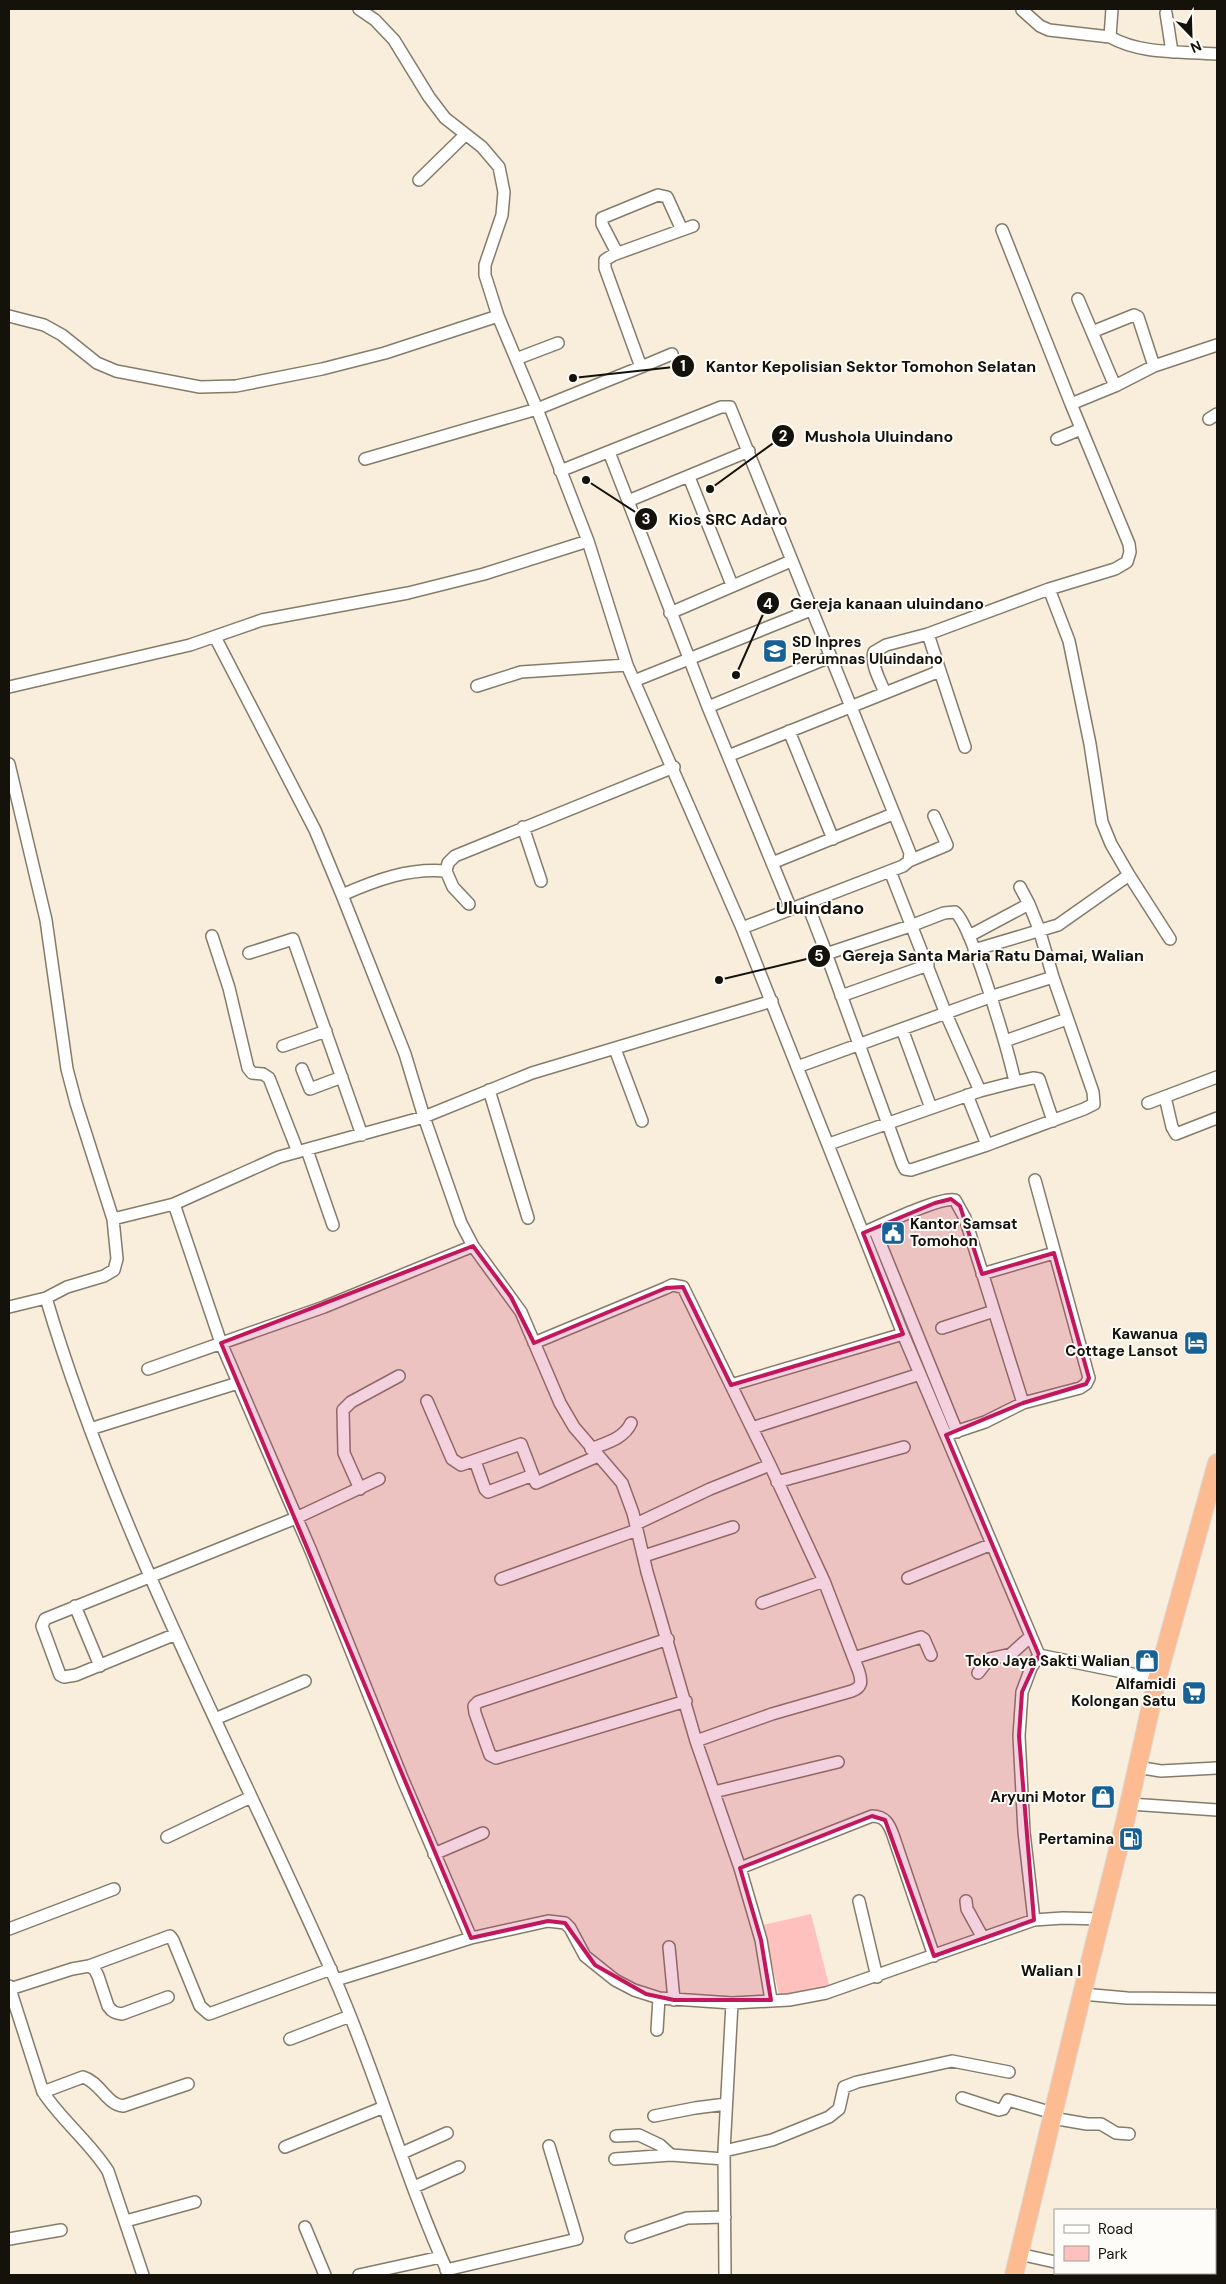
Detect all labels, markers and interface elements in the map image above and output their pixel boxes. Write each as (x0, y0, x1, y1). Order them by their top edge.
north arrow (1166, 10, 1216, 60)
text: N (1188, 37, 1204, 57)
callout: Kantor Kepolisian Sektor Tomohon Selatan (671, 351, 1046, 382)
text: 1 (680, 356, 686, 376)
text: Kantor Kepolisian Sektor Tomohon Selatan (706, 356, 1036, 377)
callout: Mushola Uluindano (770, 421, 964, 452)
text: 2 (779, 426, 788, 446)
text: Mushola Uluindano (805, 426, 953, 447)
callout: Kios SRC Adaro (633, 504, 798, 535)
text: 3 (641, 509, 651, 529)
text: Kios SRC Adaro (668, 509, 788, 530)
callout: Gereja kanaan uluindano (755, 588, 994, 619)
text: Gereja kanaan uluindano (790, 593, 984, 614)
text: 4 (763, 594, 773, 614)
place label: SD Inpres Perumnas Uluindano (792, 632, 943, 669)
school or university icon: SD Inpres Perumnas Uluindano (762, 638, 788, 664)
district label: Uluindano (776, 896, 864, 920)
callout: Gereja Santa Maria Ratu Damai, Walian (807, 940, 1153, 971)
text: Gereja Santa Maria Ratu Damai, Walian (842, 945, 1144, 966)
text: 5 (814, 946, 824, 966)
place label: Kantor Samsat Tomohon (910, 1214, 1018, 1251)
public building icon: Kantor Samsat Tomohon (880, 1220, 906, 1246)
place label: Kawanua Cottage Lansot (1065, 1324, 1178, 1361)
hotel icon: Kawanua Cottage Lansot (1183, 1330, 1209, 1356)
shop icon: Toko Jaya Sakti Walian (1134, 1648, 1160, 1674)
place label: Toko Jaya Sakti Walian (965, 1651, 1130, 1671)
place label: Alfamidi Kolongan Satu (1071, 1674, 1176, 1711)
supermarket icon: Alfamidi Kolongan Satu (1181, 1680, 1207, 1706)
shop icon: Aryuni Motor (1090, 1784, 1116, 1810)
place label: Aryuni Motor (990, 1787, 1086, 1807)
fuel station icon: Pertamina (1118, 1826, 1144, 1852)
place label: Pertamina (1038, 1829, 1114, 1849)
district label: Walian I (1021, 1960, 1081, 1981)
legend (1054, 2209, 1216, 2274)
text: Road (1098, 2219, 1133, 2239)
text: Park (1098, 2244, 1128, 2264)

